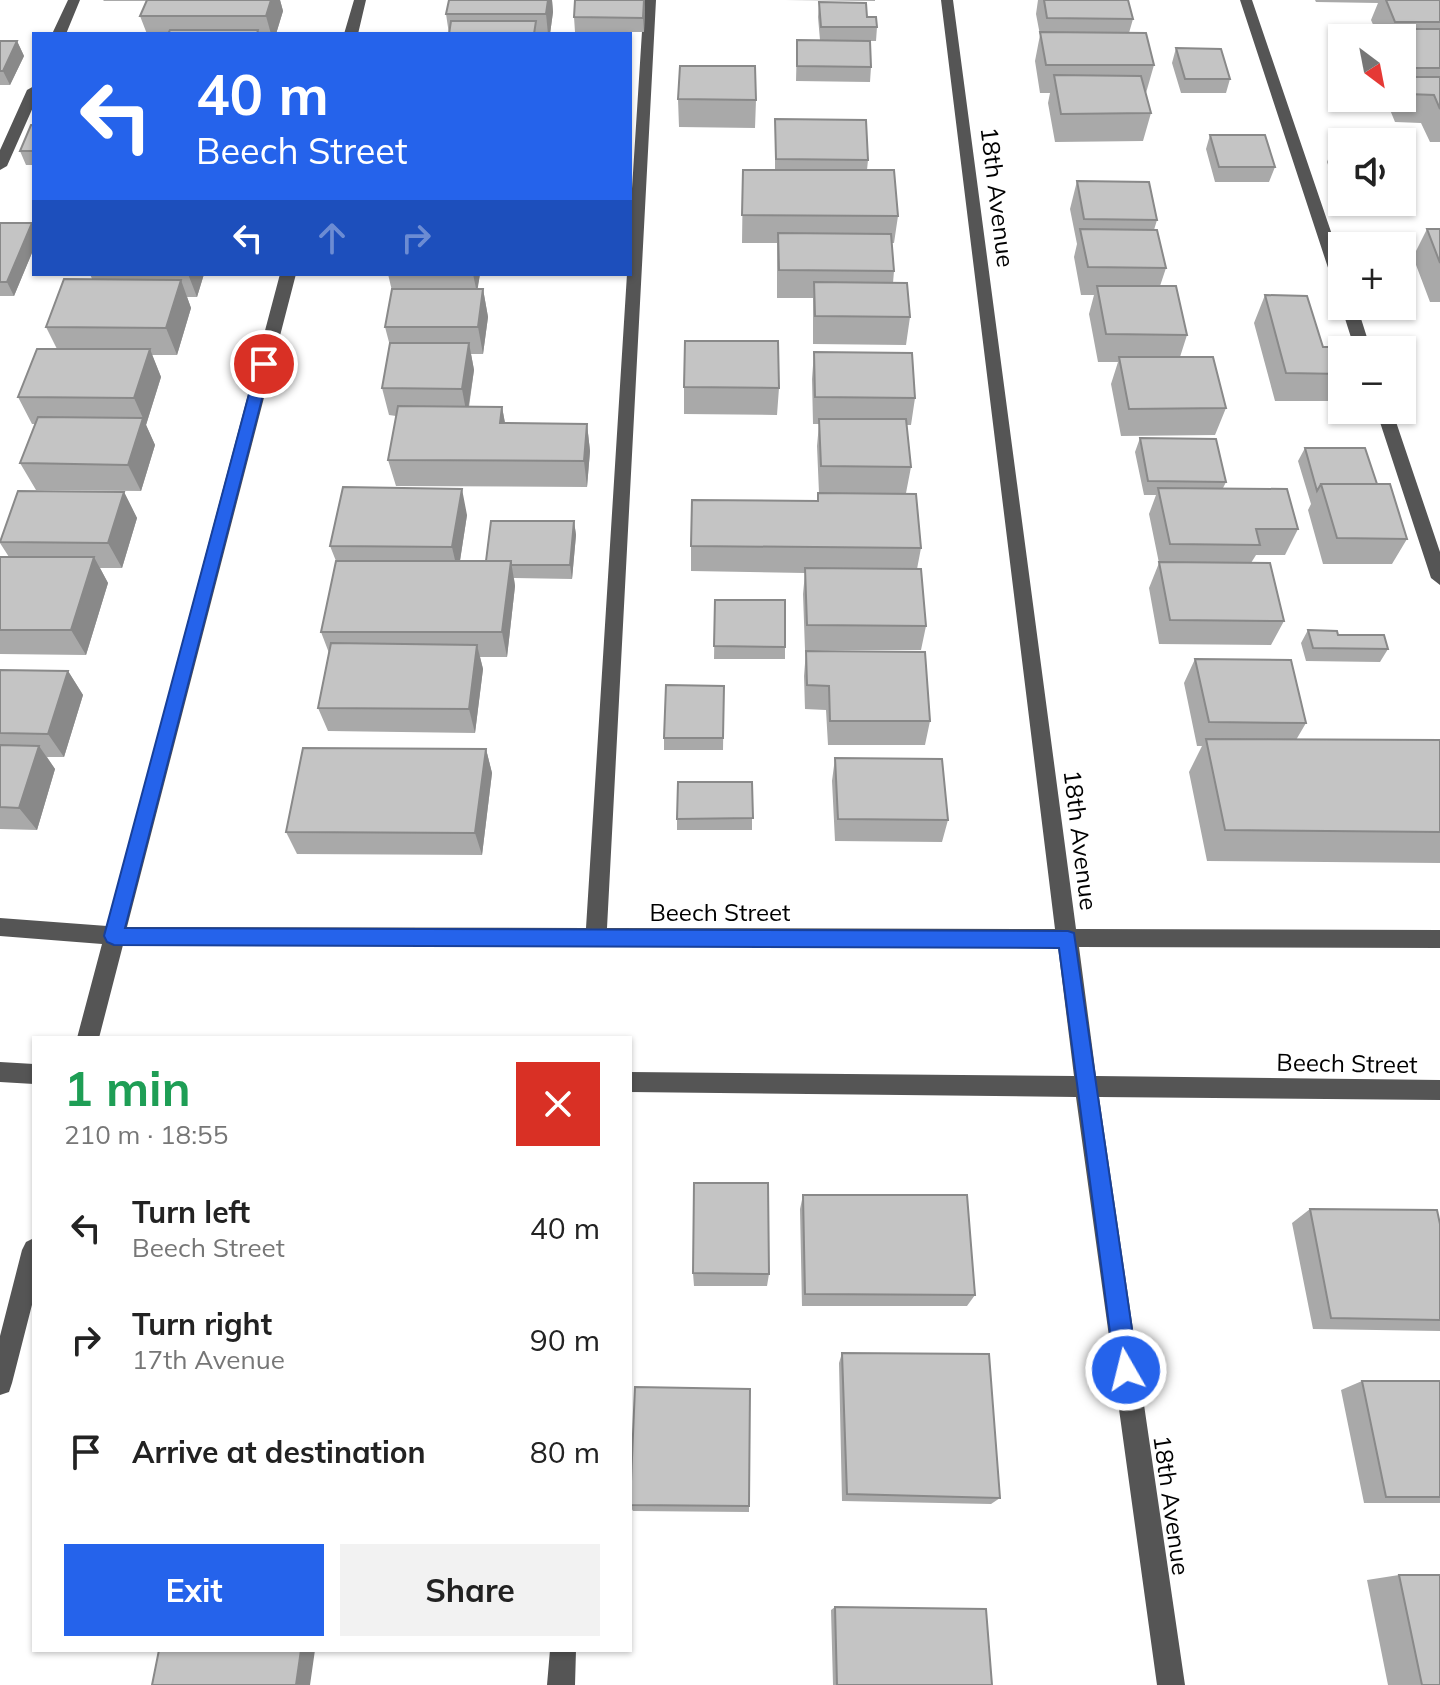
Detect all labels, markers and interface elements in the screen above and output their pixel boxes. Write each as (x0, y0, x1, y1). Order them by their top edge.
north arrow (1328, 24, 1416, 112)
map controls (1328, 24, 1416, 424)
text: 40 m (196, 59, 329, 129)
icon: left (64, 64, 168, 168)
street label: 18th Avenue (975, 125, 1021, 269)
text: Beech Street (196, 128, 408, 173)
button: sound (1328, 128, 1416, 216)
icon: left (226, 216, 270, 260)
icon: ahead (310, 216, 354, 260)
icon: right (394, 216, 438, 260)
button: + (1328, 232, 1416, 320)
pin (230, 330, 298, 398)
button: − (1328, 336, 1416, 424)
icon: arrive (242, 342, 286, 386)
street label: 18th Avenue (1058, 768, 1104, 912)
street label: Beech Street (649, 897, 791, 927)
street label: Beech Street (1276, 1047, 1418, 1079)
text: 1 min (64, 1058, 191, 1118)
button: close (516, 1062, 600, 1146)
text: 210 m · 18:55 (64, 1118, 228, 1151)
text: Turn left (132, 1193, 250, 1231)
icon: left (64, 1206, 108, 1250)
text: 40 m (530, 1209, 600, 1247)
text: Beech Street (132, 1231, 285, 1264)
text: Turn right (132, 1305, 272, 1343)
icon: right (64, 1318, 108, 1362)
text: 90 m (530, 1321, 600, 1359)
position arrow (1084, 1328, 1168, 1412)
text: 17th Avenue (132, 1343, 285, 1376)
icon: arrive (64, 1430, 108, 1474)
text: Arrive at destination (132, 1433, 426, 1471)
text: 80 m (530, 1433, 600, 1471)
street label: 18th Avenue (1147, 1433, 1197, 1577)
button: Exit (64, 1544, 324, 1636)
button: Share (340, 1544, 600, 1636)

